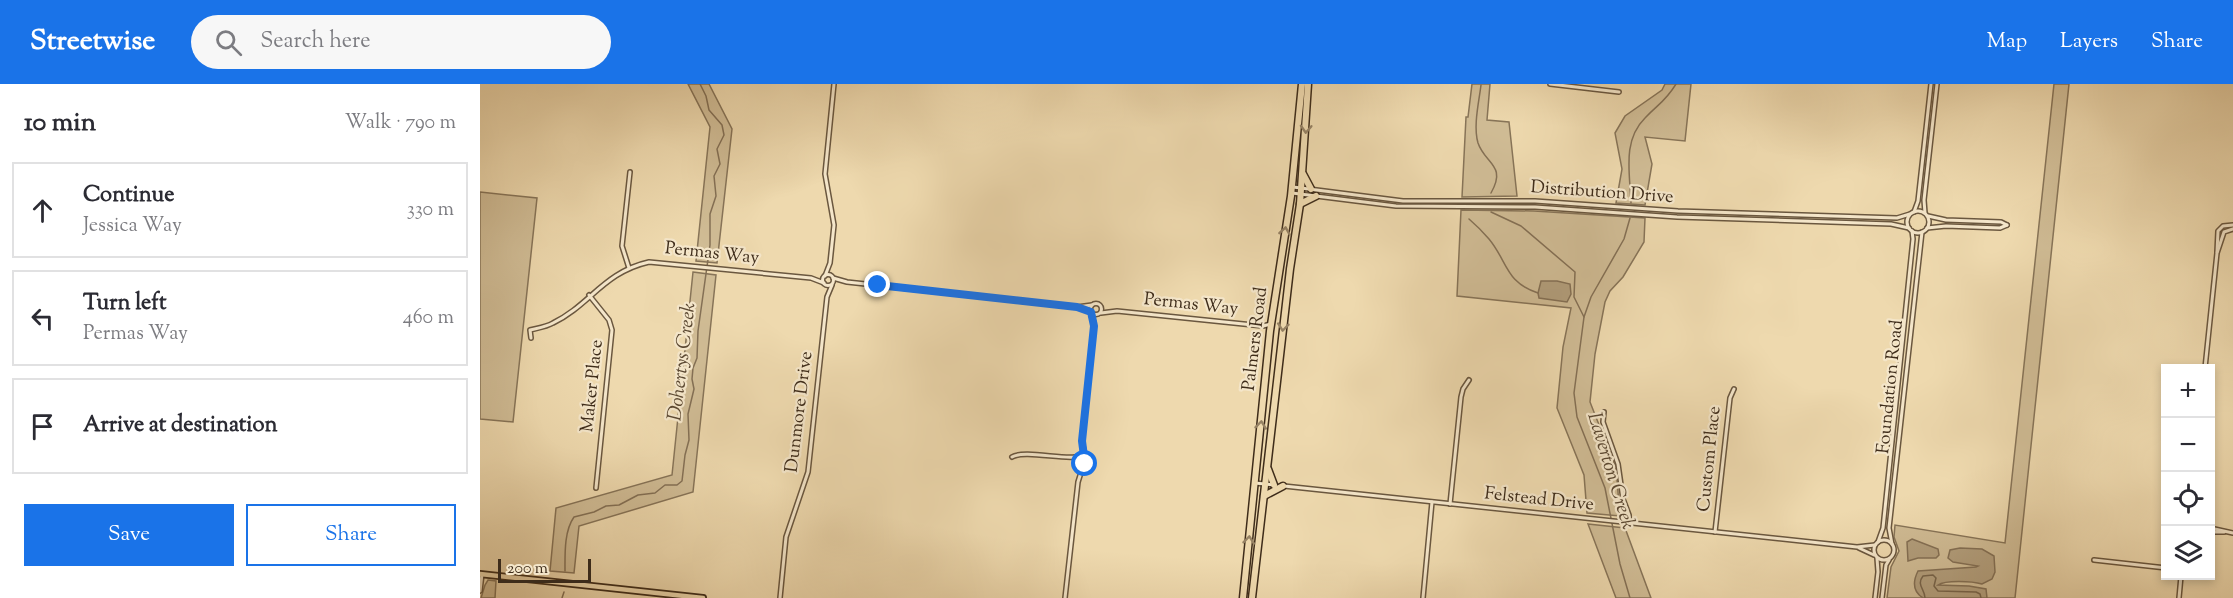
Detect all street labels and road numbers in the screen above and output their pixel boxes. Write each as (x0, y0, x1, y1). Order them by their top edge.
street label: Distribution Drive (1530, 175, 1674, 211)
street label: Permas Way (664, 236, 760, 272)
street label: Palmers Road (1237, 286, 1275, 392)
street label: Permas Way (1143, 287, 1239, 323)
street label: Foundation Road (1871, 319, 1911, 455)
street label: Maker Place (575, 338, 611, 434)
street label: Dunmore Drive (780, 350, 820, 474)
street label: Custom Place (1692, 405, 1728, 513)
street label: Felstead Drive (1483, 481, 1595, 519)

